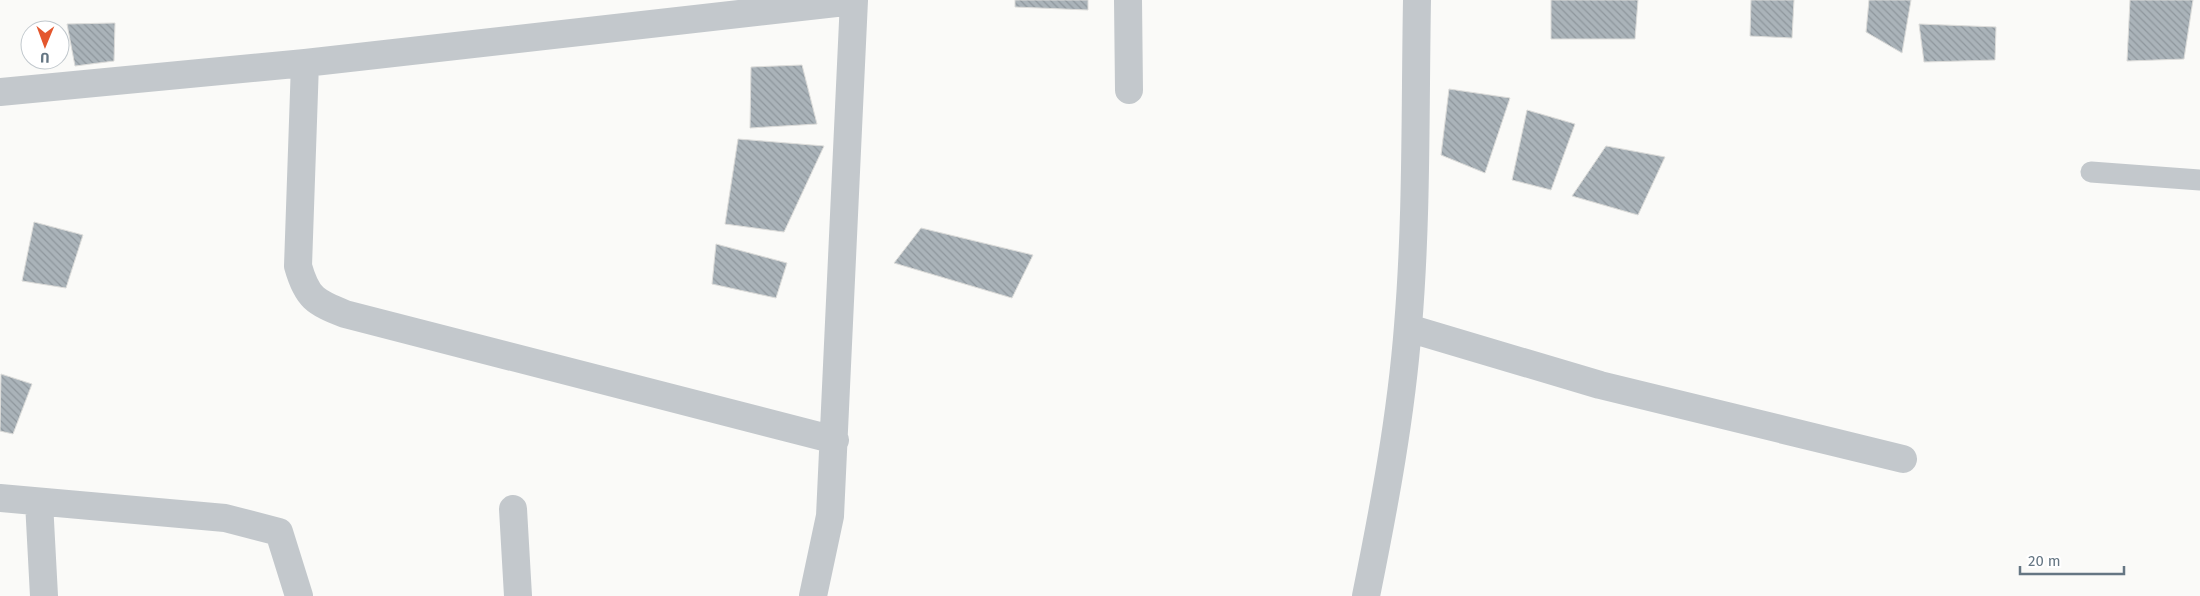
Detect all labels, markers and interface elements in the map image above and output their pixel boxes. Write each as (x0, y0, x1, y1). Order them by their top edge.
north arrow (20, 20, 70, 70)
text: U (40, 49, 49, 66)
scale bar (2020, 544, 2124, 576)
text: 20 m (2028, 552, 2061, 570)

